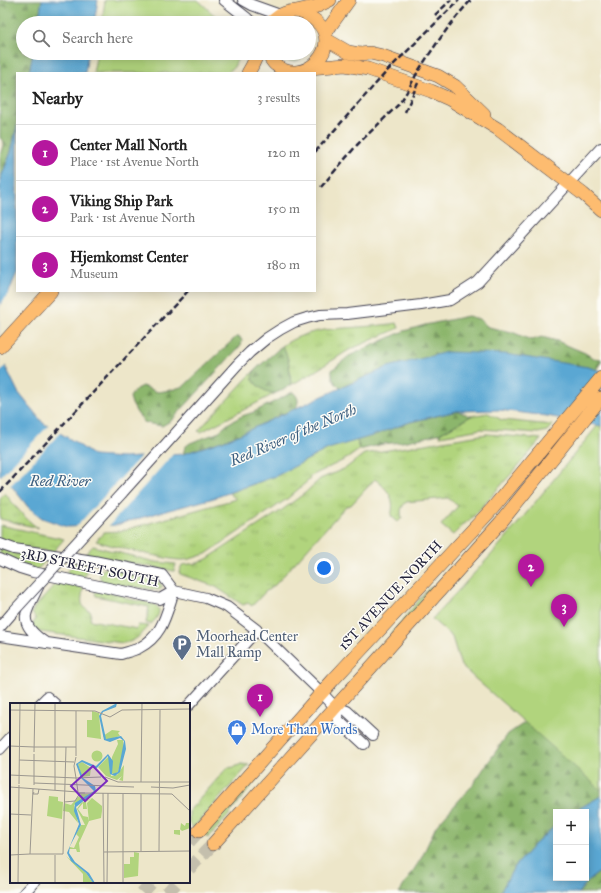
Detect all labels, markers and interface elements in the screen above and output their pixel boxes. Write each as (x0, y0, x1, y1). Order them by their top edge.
search box (16, 16, 316, 60)
icon: search (30, 27, 52, 49)
text: Search here (62, 29, 133, 47)
text: Nearby (32, 88, 83, 109)
text: 3 results (257, 90, 300, 106)
text: Center Mall North (70, 136, 187, 154)
text: 1 (42, 145, 48, 161)
text: 120 m (267, 145, 300, 161)
text: Place · 1st Avenue North (70, 154, 199, 170)
text: Viking Ship Park (70, 192, 173, 210)
text: 2 (42, 201, 48, 217)
text: 150 m (268, 201, 300, 217)
text: Park · 1st Avenue North (70, 210, 195, 226)
text: Hjemkomst Center (70, 248, 188, 266)
text: 3 (42, 257, 48, 273)
text: 180 m (267, 257, 300, 273)
text: Museum (70, 266, 118, 282)
water label: Red River of the North (226, 400, 360, 470)
water label: Red River (29, 472, 91, 490)
street label: 1ST AVENUE NORTH (335, 537, 446, 654)
street label: 3RD STREET SOUTH (19, 545, 161, 590)
pin: 2 (518, 554, 544, 587)
your location (314, 558, 334, 578)
pin: 3 (551, 594, 577, 627)
place label: Moorhead Center Mall Ramp (196, 628, 299, 661)
parking icon: Moorhead Center Mall Ramp (171, 633, 193, 661)
pin: 1 (247, 684, 273, 717)
inset map (10, 703, 190, 883)
shop icon: More Than Words (226, 718, 248, 746)
place label: More Than Words (251, 721, 357, 738)
map controls (553, 809, 589, 881)
button: + (553, 809, 589, 845)
button: − (553, 845, 589, 881)

